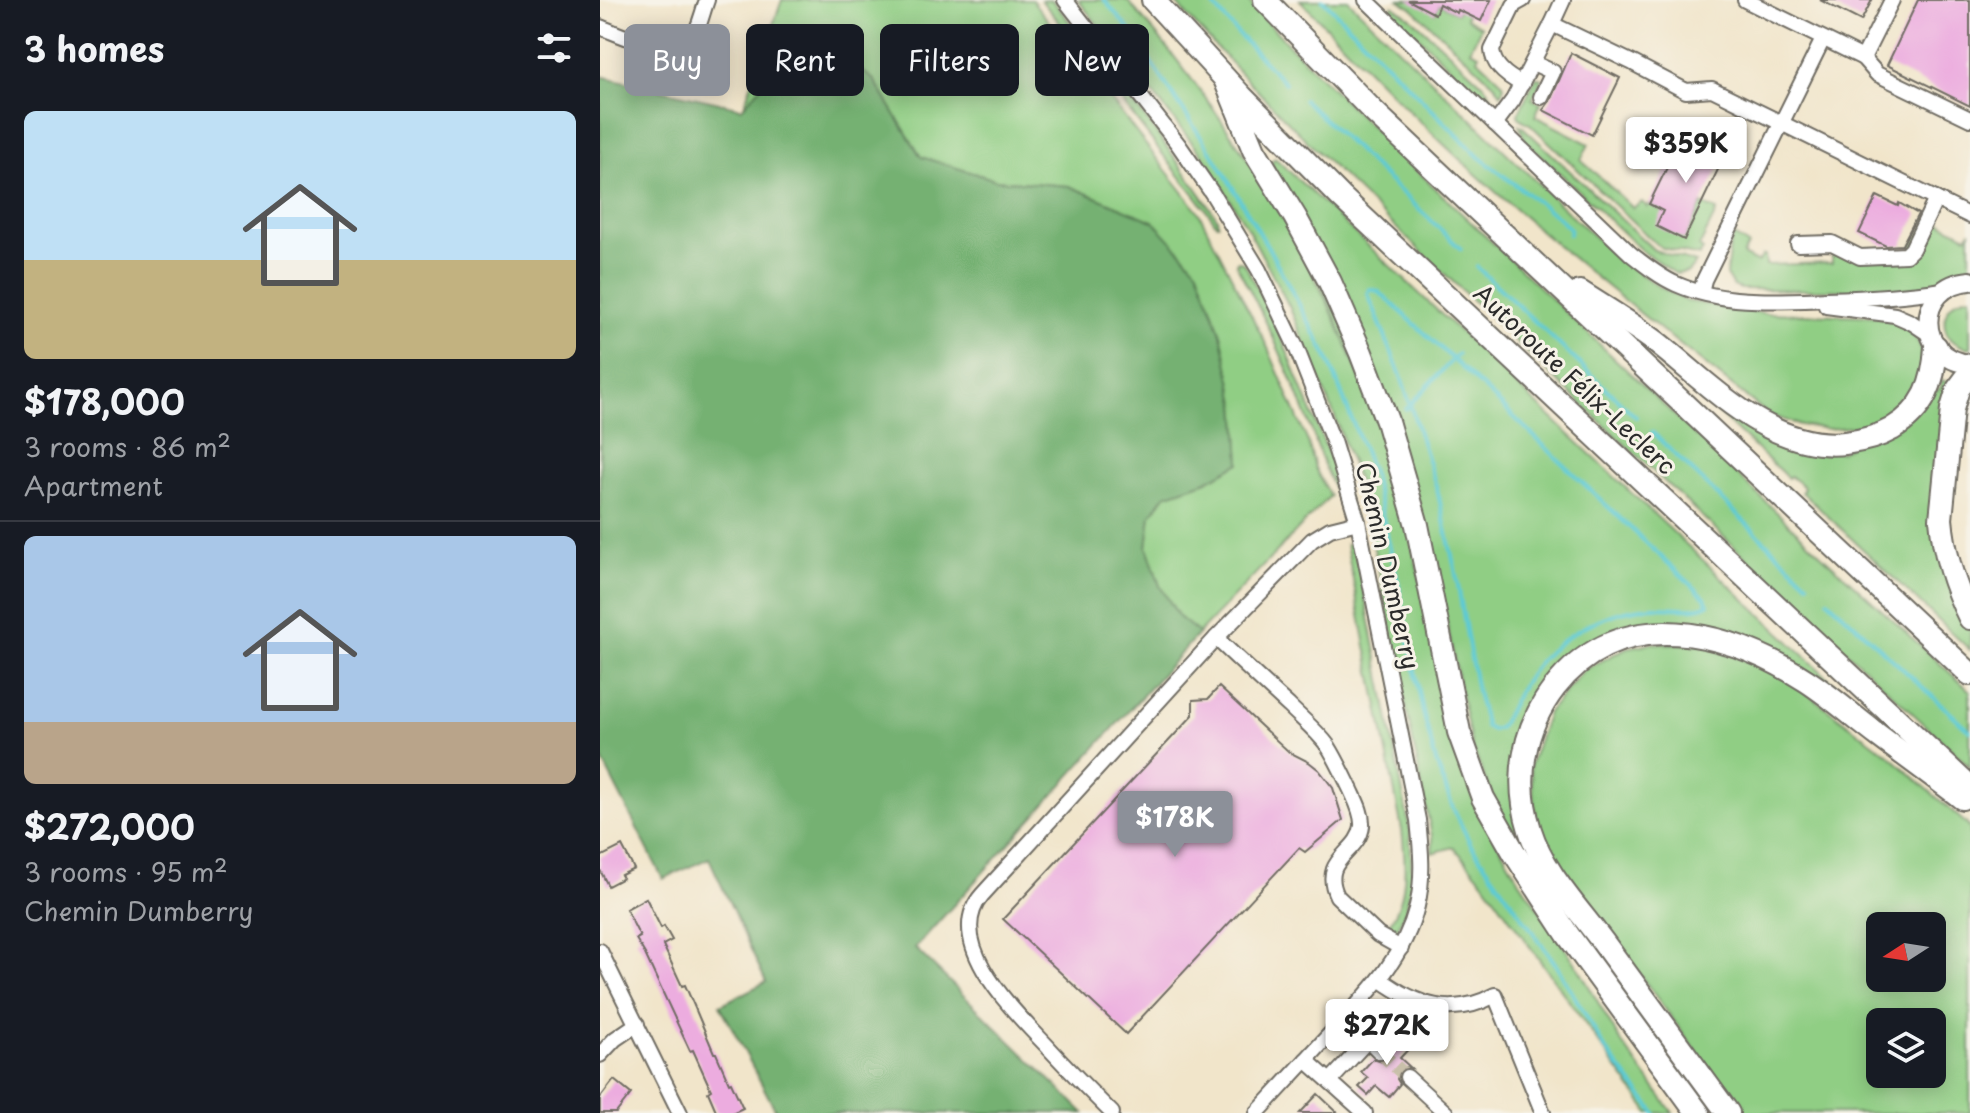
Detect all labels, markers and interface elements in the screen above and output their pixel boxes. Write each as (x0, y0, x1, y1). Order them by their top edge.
text: 3 homes (24, 22, 164, 74)
chip: Buy (624, 24, 730, 96)
chip: Rent (746, 24, 864, 96)
chip: Filters (880, 24, 1019, 96)
chip: New (1035, 24, 1149, 96)
icon: filters (532, 26, 576, 70)
pin: $359K (1630, 117, 1742, 185)
text: $359K (1644, 123, 1728, 162)
icon: home (228, 163, 372, 307)
street label: Autoroute Félix-Leclerc (1466, 275, 1685, 482)
text: $178,000 (24, 375, 185, 427)
text: 3 rooms · 86 m² (24, 427, 231, 466)
street label: Chemin Dumberry (1348, 458, 1430, 673)
text: Apartment (24, 466, 163, 505)
icon: home (228, 588, 372, 732)
pin: $178K (1119, 791, 1231, 859)
text: $178K (1136, 797, 1214, 836)
text: $272,000 (24, 800, 195, 852)
text: 3 rooms · 95 m² (24, 852, 228, 891)
text: Chemin Dumberry (24, 891, 253, 930)
north arrow (1866, 912, 1946, 992)
map controls (1866, 912, 1946, 1088)
pin: $272K (1331, 999, 1443, 1067)
text: $272K (1344, 1005, 1431, 1044)
button: layers (1866, 1008, 1946, 1088)

